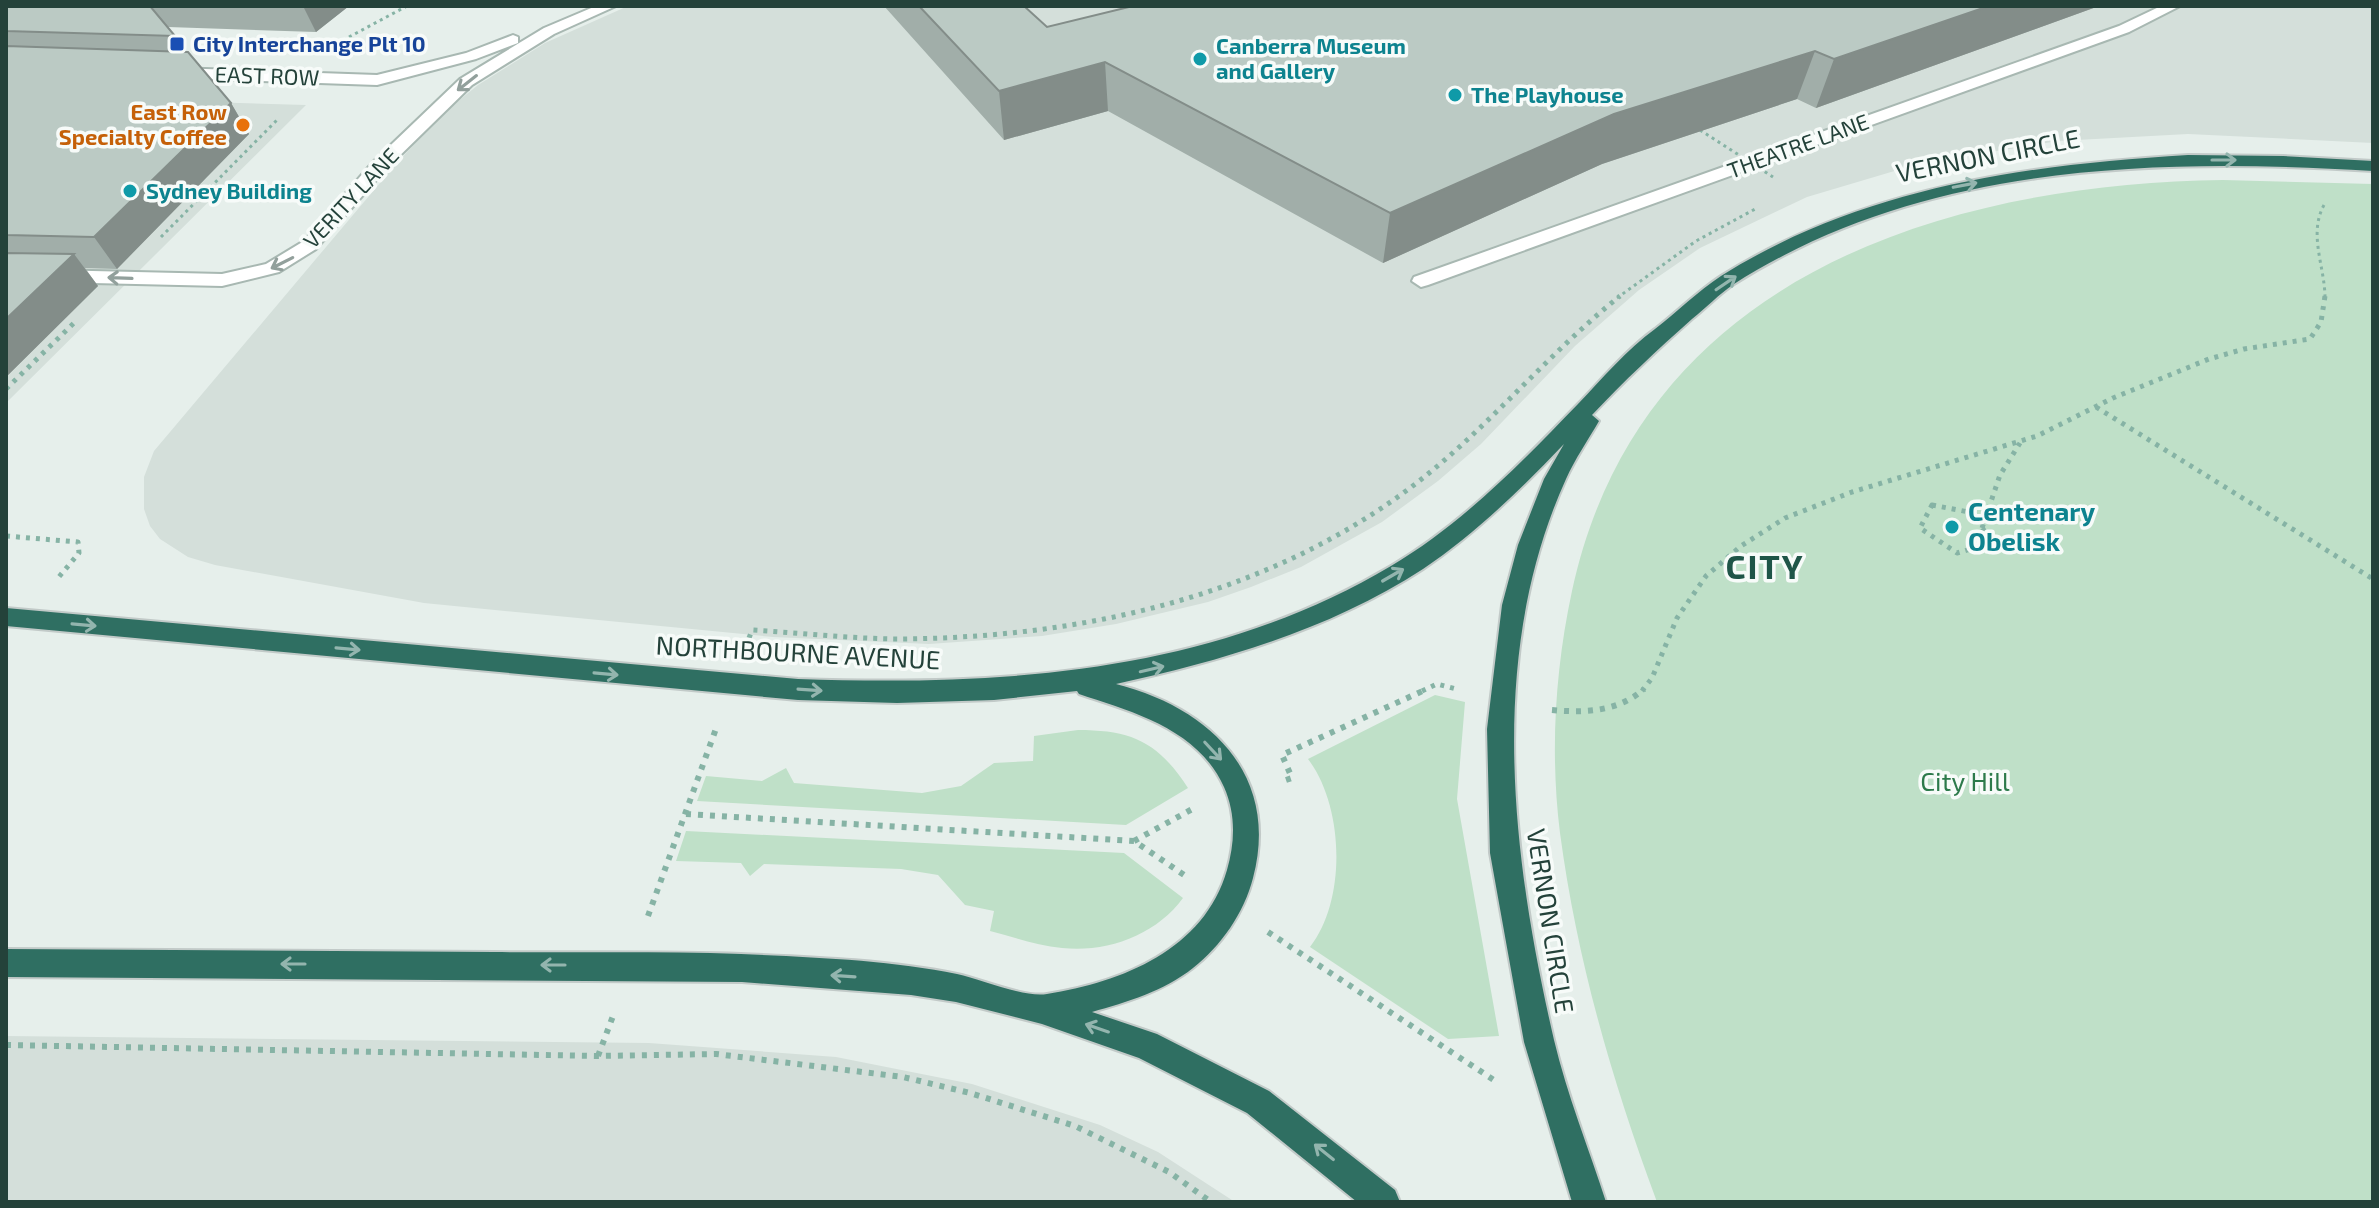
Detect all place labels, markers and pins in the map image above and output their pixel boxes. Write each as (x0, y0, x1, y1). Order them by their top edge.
place label: City Interchange Plt 10 (193, 30, 426, 57)
place label: Canberra Museum and Gallery (1216, 32, 1406, 84)
marker: City Interchange Plt 10 (168, 35, 186, 53)
marker: Canberra Museum and Gallery (1191, 50, 1209, 68)
place label: The Playhouse (1471, 81, 1624, 108)
marker: The Playhouse (1446, 86, 1464, 104)
place label: East Row Specialty Coffee (59, 98, 227, 150)
marker: East Row Specialty Coffee (234, 116, 252, 134)
place label: Sydney Building (146, 177, 312, 204)
marker: Sydney Building (121, 182, 139, 200)
place label: Centenary Obelisk (1968, 495, 2095, 556)
marker: Centenary Obelisk (1943, 518, 1961, 536)

